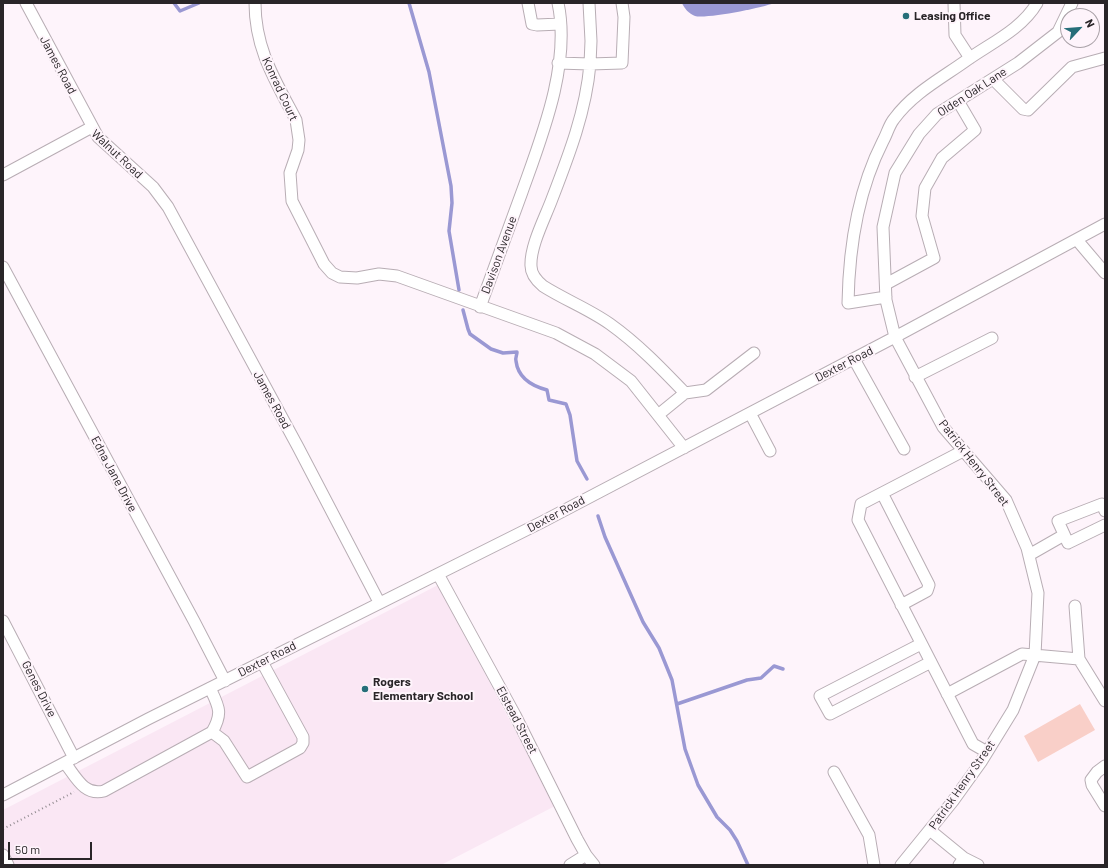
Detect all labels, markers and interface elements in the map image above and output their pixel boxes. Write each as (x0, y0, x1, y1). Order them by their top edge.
north arrow (1060, 8, 1100, 48)
place label: Leasing Office (914, 9, 990, 23)
marker: Leasing Office (901, 11, 911, 21)
text: N (1083, 17, 1098, 29)
street label: James Road (37, 33, 79, 97)
street label: Konrad Court (259, 55, 301, 123)
street label: Olden Oak Lane (935, 64, 1009, 120)
street label: Walnut Road (88, 127, 146, 181)
street label: Davison Avenue (478, 214, 520, 296)
street label: Dexter Road (813, 343, 875, 385)
street label: James Road (250, 369, 294, 431)
street label: Patrick Henry Street (936, 417, 1012, 509)
street label: Edna Jane Drive (88, 434, 140, 514)
street label: Dexter Road (525, 493, 587, 535)
street label: Dexter Road (236, 638, 298, 680)
street label: Genes Drive (19, 658, 59, 720)
place label: Rogers Elementary School (373, 675, 473, 703)
marker: Rogers Elementary School (360, 684, 370, 694)
street label: Elstead Street (493, 684, 541, 756)
street label: Patrick Henry Street (926, 738, 998, 832)
scale bar (10, 834, 94, 860)
text: 50 m (15, 842, 40, 856)

